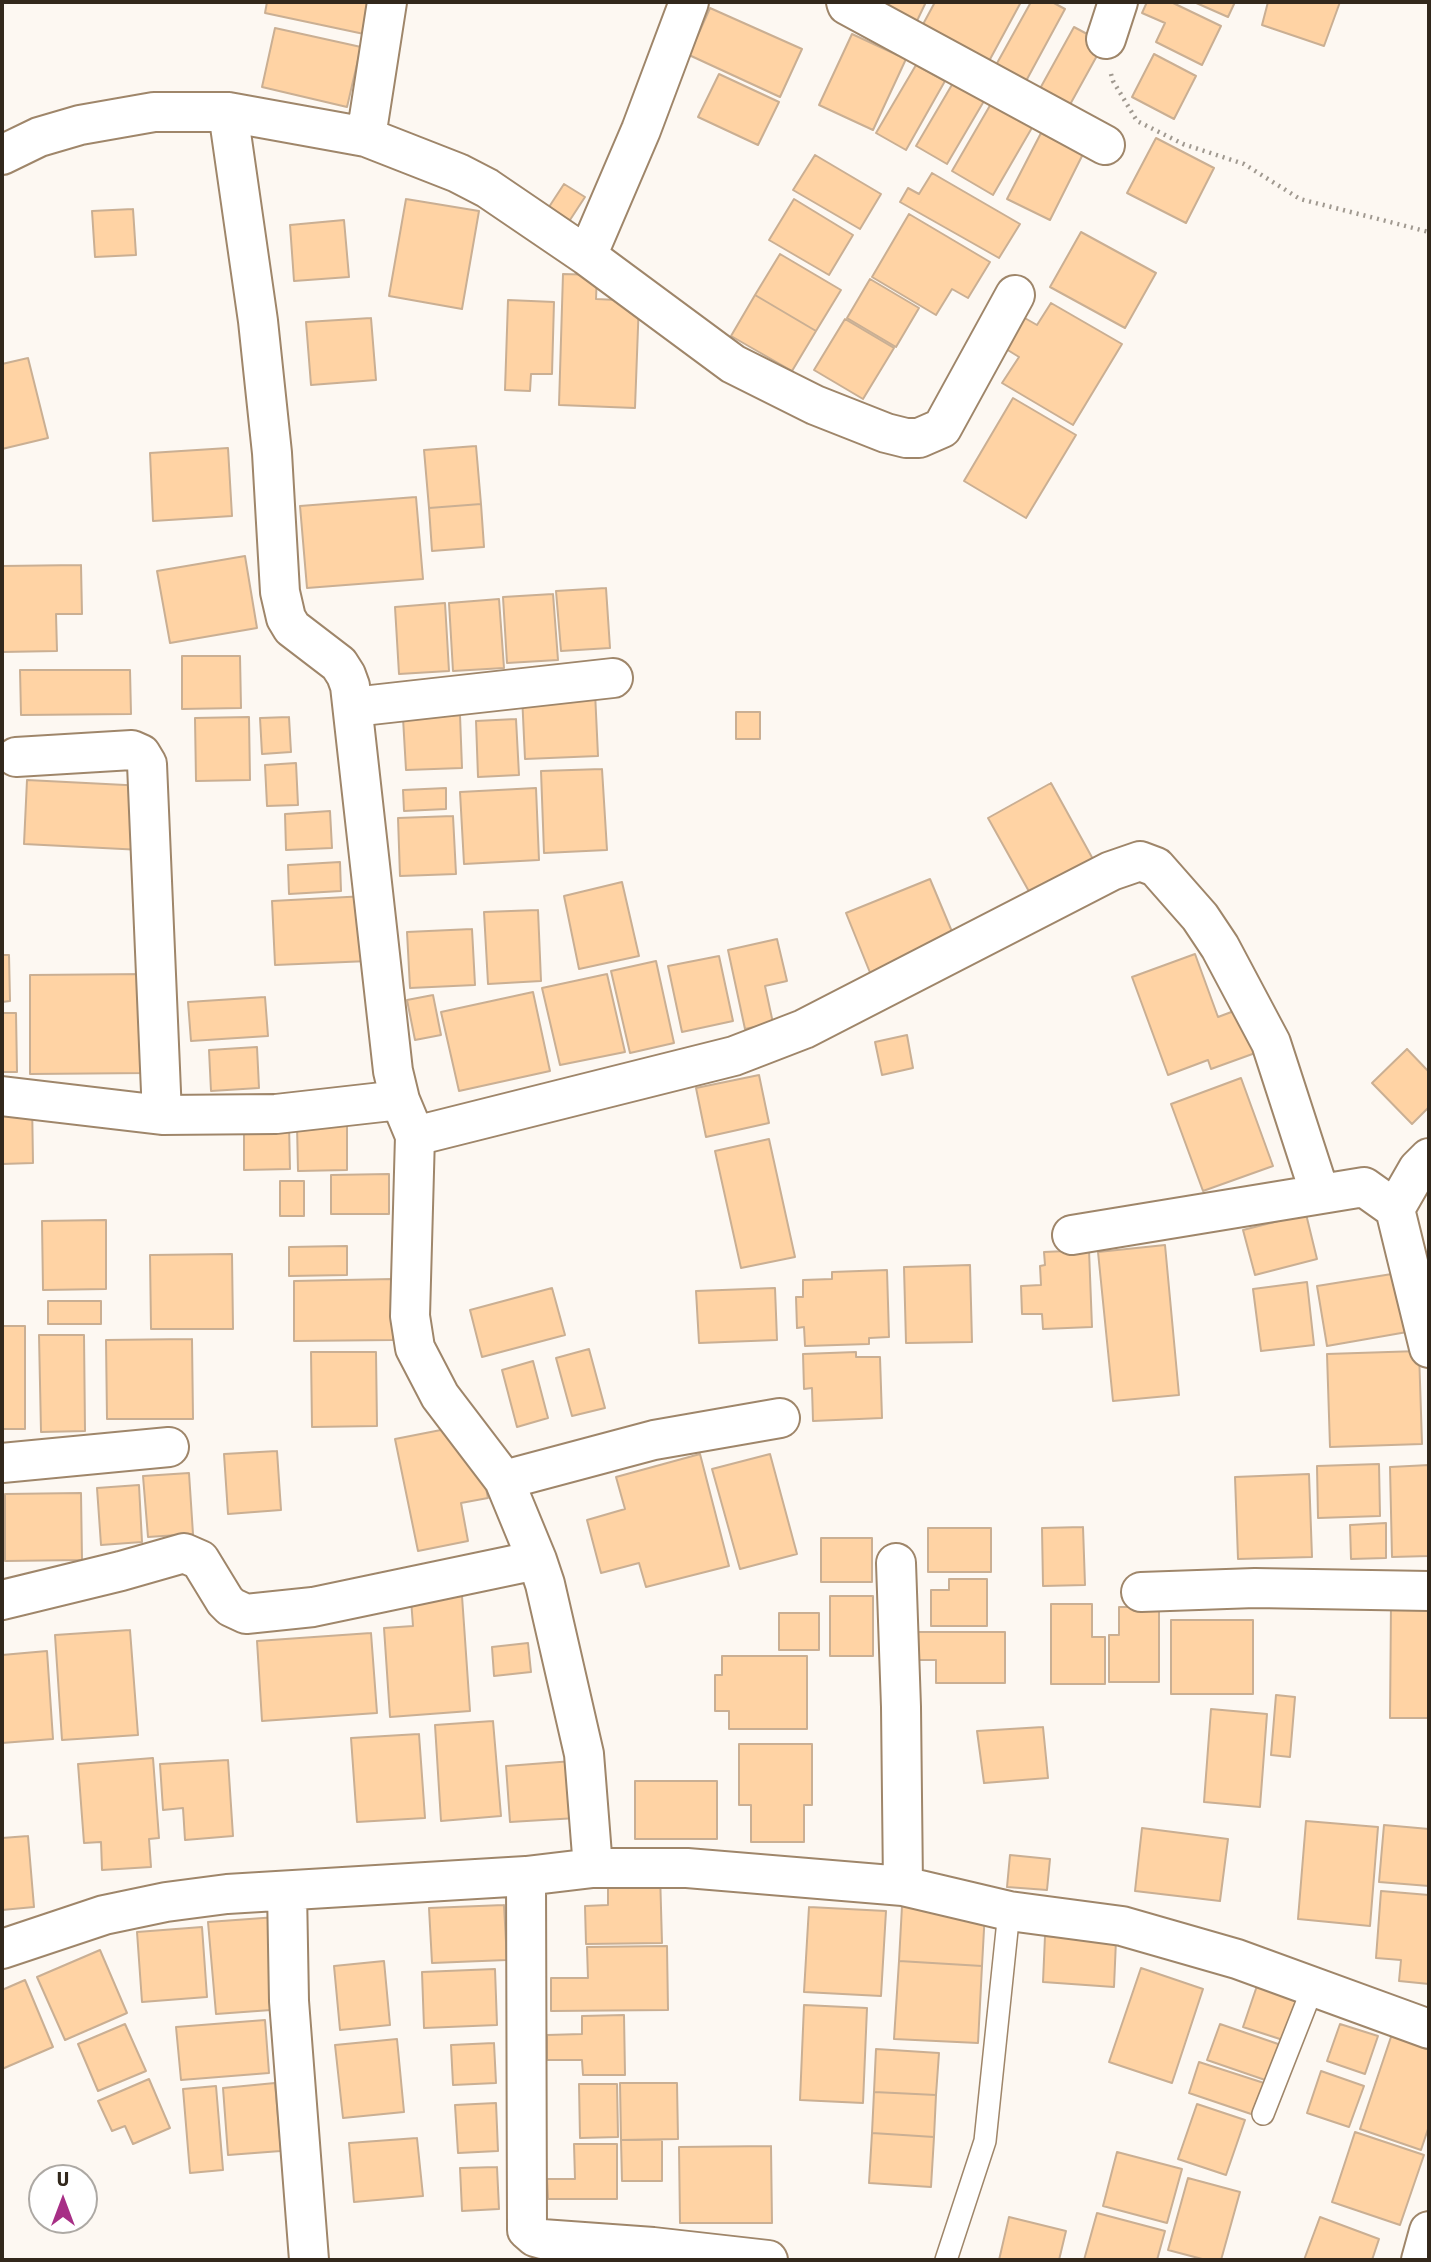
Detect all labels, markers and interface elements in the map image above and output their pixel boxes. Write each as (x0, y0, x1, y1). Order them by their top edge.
north arrow (28, 2164, 98, 2234)
text: U (57, 2168, 69, 2191)

